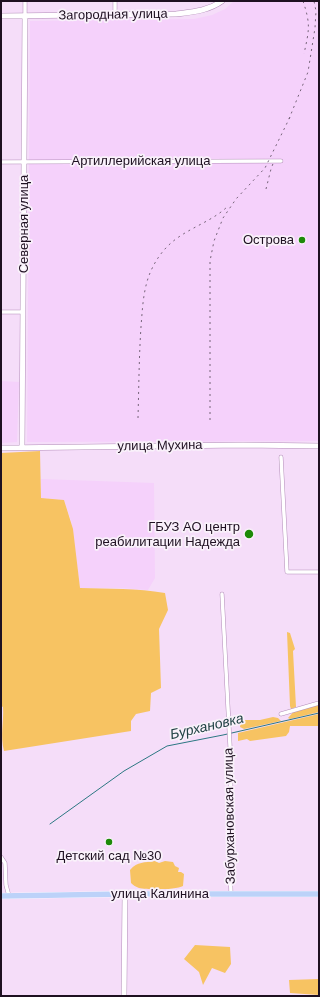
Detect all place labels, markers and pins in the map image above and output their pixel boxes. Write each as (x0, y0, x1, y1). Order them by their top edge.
place label: Острова (243, 232, 294, 248)
marker: Острова (297, 235, 307, 245)
place label: ГБУЗ АО центр реабилитации Надежда (95, 519, 240, 550)
marker: ГБУЗ АО центр реабилитации Надежда (243, 528, 255, 540)
marker: Детский сад №30 (104, 837, 114, 847)
place label: Детский сад №30 (56, 848, 162, 864)

